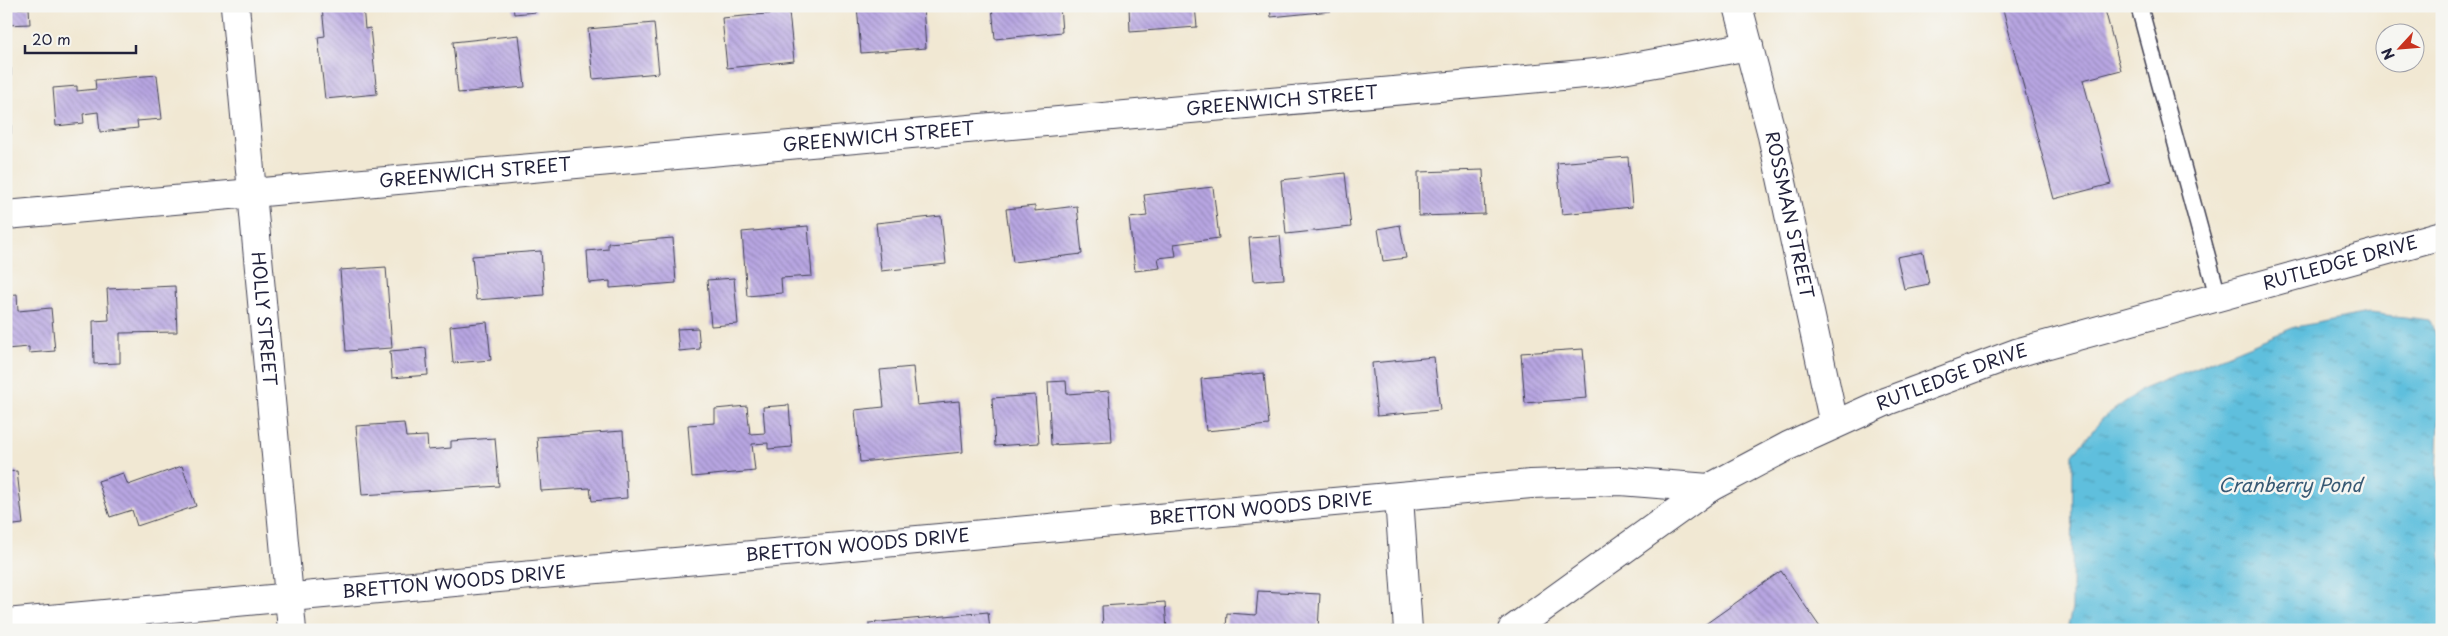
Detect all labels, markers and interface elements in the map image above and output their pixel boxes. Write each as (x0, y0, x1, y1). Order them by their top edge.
scale bar (25, 22, 136, 54)
north arrow (2376, 22, 2426, 72)
text: 20 m (32, 27, 71, 50)
text: N (2376, 44, 2400, 64)
street label: GREENWICH STREET (1185, 77, 1379, 121)
street label: GREENWICH STREET (781, 113, 976, 158)
street label: ROSSMAN STREET (1759, 128, 1822, 301)
street label: GREENWICH STREET (378, 150, 573, 194)
street label: RUTLEDGE DRIVE (2259, 227, 2420, 296)
street label: HOLLY STREET (245, 250, 285, 388)
street label: RUTLEDGE DRIVE (1871, 336, 2030, 416)
water label: Cranberry Pond (2218, 470, 2365, 498)
street label: BRETTON WOODS DRIVE (1148, 483, 1374, 531)
street label: BRETTON WOODS DRIVE (744, 520, 970, 568)
street label: BRETTON WOODS DRIVE (341, 557, 567, 604)

